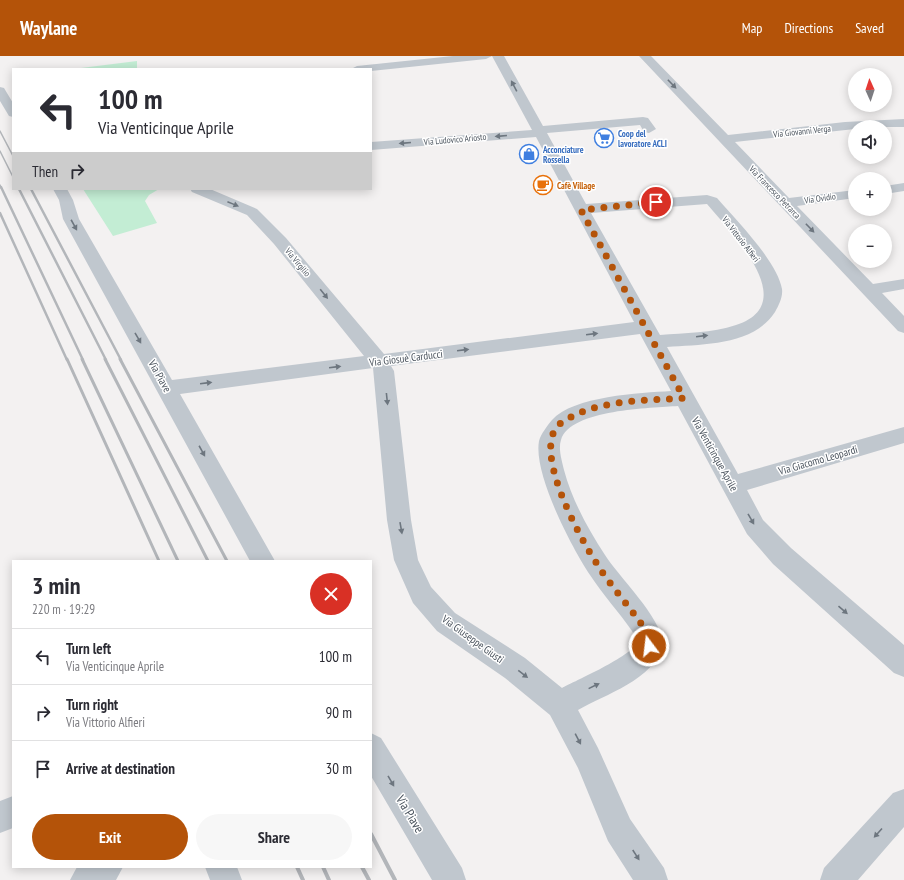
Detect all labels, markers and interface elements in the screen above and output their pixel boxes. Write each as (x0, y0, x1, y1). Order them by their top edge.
text: Waylane (20, 16, 77, 40)
text: Map (742, 19, 762, 37)
text: Directions (784, 19, 833, 37)
text: Saved (855, 19, 884, 37)
north arrow (848, 68, 892, 112)
map controls (848, 68, 892, 268)
one-way arrow (667, 79, 677, 89)
text: 100 m (98, 80, 162, 117)
one-way arrow (511, 80, 517, 92)
icon: left (32, 84, 84, 136)
text: Via Venticinque Aprile (98, 116, 234, 139)
button: sound (848, 120, 892, 164)
street label: Via Giovanni Verga (772, 122, 832, 140)
supermarket icon: Coop del lavoratore ACLI (593, 127, 615, 149)
place label: Coop del lavoratore ACLI (618, 128, 667, 149)
street label: Via Ludovico Ariosto (422, 131, 487, 147)
one-way arrow (495, 132, 507, 139)
one-way arrow (399, 140, 411, 147)
shop icon: Acconciature Rossella (518, 143, 540, 165)
place label: Acconciature Rossella (542, 144, 584, 165)
icon: right (66, 160, 88, 182)
text: Then (32, 162, 58, 181)
street label: Via Francesco Petrarca (746, 163, 803, 221)
button: + (848, 172, 892, 216)
cafe icon: Cafè Village (532, 174, 554, 196)
place label: Cafè Village (557, 180, 595, 191)
pin (639, 185, 673, 219)
street label: Via Ovidio (803, 190, 837, 206)
icon: arrive (645, 191, 667, 213)
one-way arrow (228, 202, 240, 208)
street label: Via Vittorio Alfieri (719, 213, 762, 264)
one-way arrow (71, 219, 78, 231)
one-way arrow (805, 223, 814, 233)
button: − (848, 224, 892, 268)
street label: Via Virgilio (282, 245, 313, 279)
one-way arrow (320, 289, 328, 300)
one-way arrow (586, 330, 598, 337)
one-way arrow (135, 332, 142, 344)
one-way arrow (696, 333, 708, 339)
street label: Via Giosuè Carducci (367, 347, 444, 370)
one-way arrow (457, 347, 470, 353)
street label: Via Piave (145, 357, 175, 395)
one-way arrow (328, 364, 341, 370)
one-way arrow (200, 380, 212, 387)
one-way arrow (384, 393, 390, 405)
street label: Via Venticinque Aprile (688, 413, 741, 494)
street label: Via Giacomo Leopardi (776, 442, 859, 478)
one-way arrow (199, 445, 205, 457)
one-way arrow (747, 513, 754, 525)
one-way arrow (398, 522, 404, 534)
text: 3 min (32, 570, 80, 601)
button: close (310, 573, 352, 615)
text: 220 m · 19:29 (32, 601, 95, 618)
one-way arrow (839, 605, 848, 614)
street label: Via Giuseppe Giusti (438, 611, 507, 666)
position arrow (628, 625, 670, 667)
text: Turn left (66, 639, 111, 658)
icon: left (32, 646, 54, 668)
text: 100 m (319, 647, 352, 666)
text: Via Venticinque Aprile (66, 658, 164, 675)
one-way arrow (517, 670, 528, 679)
one-way arrow (588, 683, 600, 689)
text: Turn right (66, 695, 118, 714)
icon: right (32, 702, 54, 724)
text: 90 m (326, 703, 352, 722)
text: Via Vittorio Alfieri (66, 714, 145, 731)
one-way arrow (575, 733, 581, 745)
icon: arrive (32, 758, 54, 780)
text: Arrive at destination (66, 759, 175, 778)
text: 30 m (326, 759, 352, 778)
one-way arrow (387, 775, 394, 787)
street label: Via Piave (392, 791, 428, 836)
button: Exit (32, 814, 188, 860)
button: Share (196, 814, 352, 860)
one-way arrow (873, 828, 883, 838)
one-way arrow (632, 849, 639, 861)

